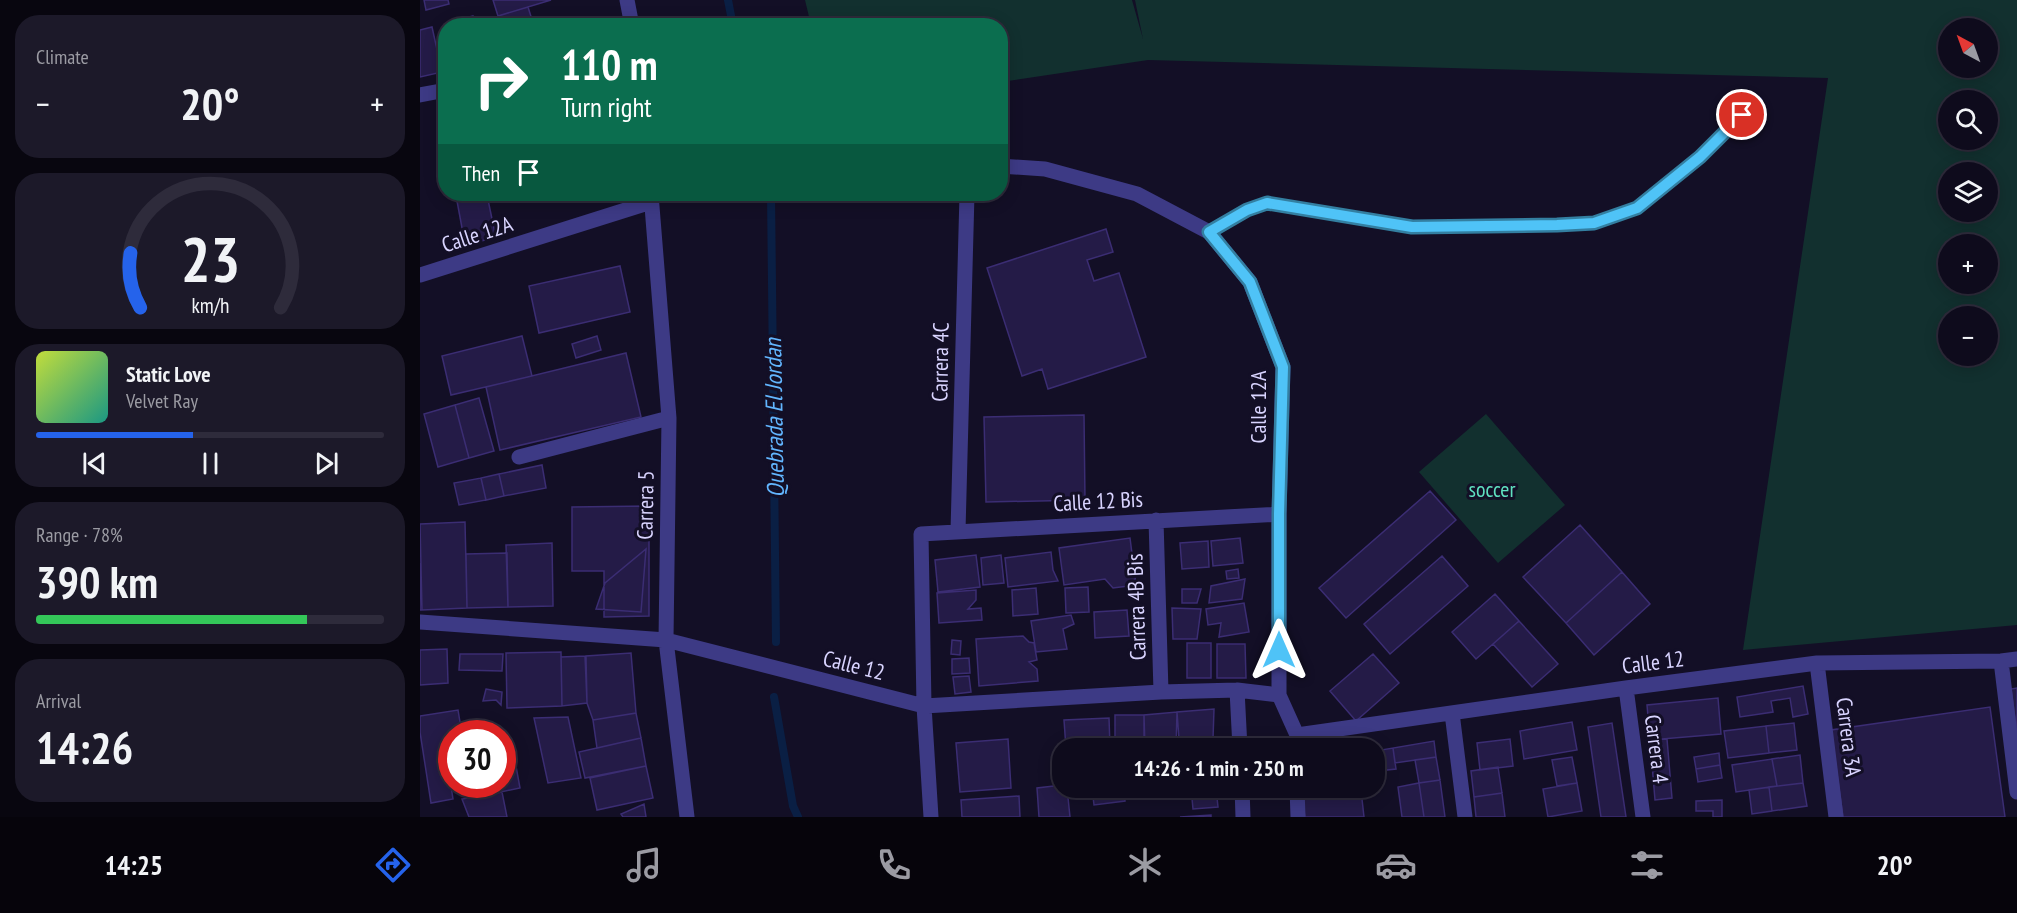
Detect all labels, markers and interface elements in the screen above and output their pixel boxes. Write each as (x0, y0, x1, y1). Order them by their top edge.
north arrow (1938, 18, 1998, 78)
map controls (1938, 18, 1998, 366)
text: 110 m (561, 37, 658, 92)
icon: right (462, 42, 540, 120)
text: Climate (36, 44, 89, 70)
text: 20° (180, 74, 240, 132)
text: − (36, 82, 50, 125)
text: + (370, 82, 384, 125)
pin (1716, 89, 1767, 140)
text: Turn right (561, 90, 652, 124)
button: search (1938, 90, 1998, 150)
icon: arrive (1725, 98, 1758, 131)
icon: arrive (512, 156, 545, 189)
text: Then (462, 159, 500, 187)
button: layers (1938, 162, 1998, 222)
street label: Calle 12A (438, 209, 517, 259)
text: 23 (180, 218, 240, 299)
button: + (1938, 234, 1998, 294)
text: km/h (191, 291, 229, 319)
button: − (1938, 306, 1998, 366)
street label: Carrera 4C (925, 322, 955, 402)
water label: Quebrada El Jordan (757, 337, 791, 498)
text: Static Love (126, 360, 211, 388)
street label: Calle 12A (1244, 370, 1272, 443)
text: Velvet Ray (126, 388, 198, 414)
icon: previous (78, 447, 111, 480)
icon: pause (194, 447, 227, 480)
icon: next (310, 447, 343, 480)
street label: Carrera 5 (630, 470, 660, 540)
park label: soccer (1469, 475, 1515, 503)
street label: Calle 12 Bis (1053, 485, 1143, 517)
text: Range · 78% (36, 522, 123, 548)
text: 390 km (36, 552, 158, 610)
street label: Carrera 4B Bis (1120, 553, 1152, 661)
position arrow (1247, 618, 1311, 682)
street label: Calle 12 (820, 644, 888, 686)
street label: Calle 12 (1620, 644, 1686, 680)
text: Arrival (36, 688, 81, 714)
street label: Carrera 3A (1830, 696, 1868, 779)
street label: Carrera 4 (1639, 713, 1675, 785)
text: 14:26 (36, 718, 133, 776)
speed limit sign: 30 (438, 720, 516, 798)
text: 14:26 · 1 min · 250 m (1133, 754, 1304, 782)
icon: directions (372, 844, 414, 886)
icon: music (623, 844, 665, 886)
icon: phone (873, 844, 915, 886)
icon: climate (1124, 844, 1166, 886)
icon: car (1375, 844, 1417, 886)
icon: filters (1626, 844, 1668, 886)
text: 14:25 (104, 848, 163, 882)
text: 20° (1877, 848, 1912, 882)

